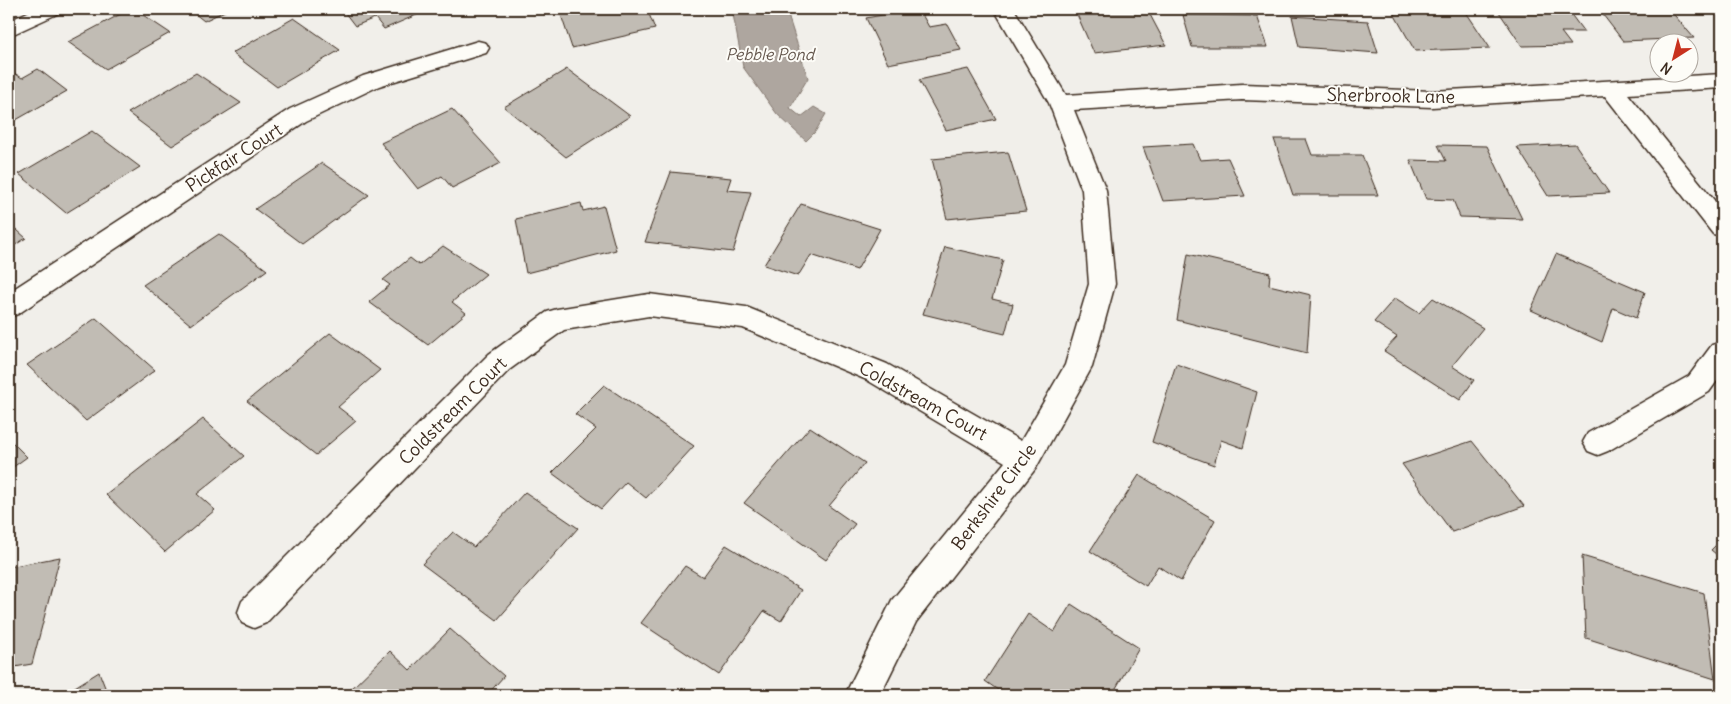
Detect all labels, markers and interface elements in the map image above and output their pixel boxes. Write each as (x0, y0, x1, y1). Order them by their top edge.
north arrow (1648, 32, 1698, 82)
water label: Pebble Pond (726, 44, 817, 64)
text: N (1657, 58, 1676, 79)
street label: Sherbrook Lane (1327, 83, 1455, 108)
street label: Pickfair Court (181, 118, 286, 197)
street label: Coldstream Court (394, 352, 511, 469)
street label: Coldstream Court (855, 356, 991, 445)
street label: Berkshire Circle (946, 439, 1041, 554)

